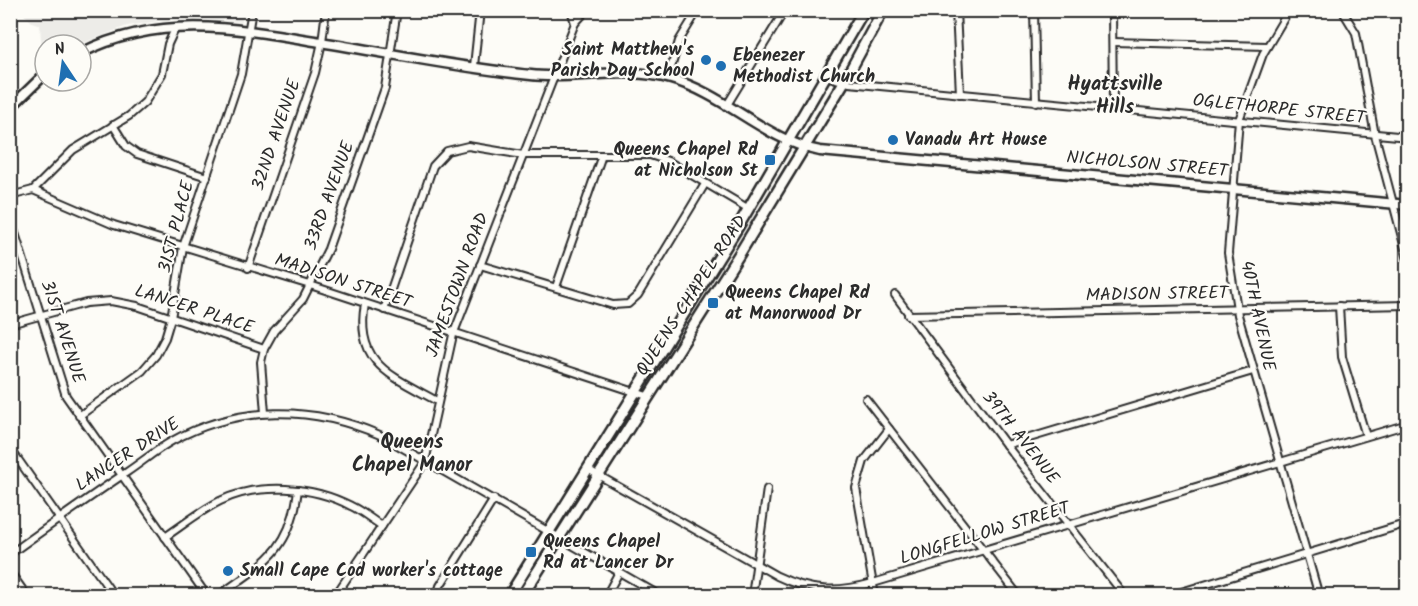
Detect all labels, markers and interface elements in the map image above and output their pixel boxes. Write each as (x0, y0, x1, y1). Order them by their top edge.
north arrow (33, 33, 93, 93)
place label: Saint Matthew's Parish Day School (551, 36, 695, 86)
text: N (52, 37, 68, 63)
place label: Ebenezer Methodist Church (733, 42, 875, 92)
marker: Saint Matthew's Parish Day School (699, 53, 713, 67)
marker: Ebenezer Methodist Church (714, 59, 728, 73)
district label: Hyattsville Hills (1067, 69, 1163, 124)
street label: 32ND AVENUE (244, 75, 310, 195)
street label: OGLETHORPE STREET (1191, 87, 1368, 134)
place label: Vanadu Art House (905, 126, 1047, 155)
marker: Vanadu Art House (886, 133, 900, 147)
place label: Queens Chapel Rd at Nicholson St (613, 136, 759, 186)
street label: 33RD AVENUE (297, 137, 363, 255)
street label: NICHOLSON STREET (1065, 144, 1230, 187)
marker: Queens Chapel Rd at Nicholson St (763, 153, 777, 167)
street label: 31ST PLACE (151, 177, 203, 276)
street label: JAMESTOWN ROAD (418, 208, 498, 361)
street label: QUEENS CHAPEL ROAD (629, 209, 755, 383)
street label: MADISON STREET (271, 246, 417, 318)
street label: 40TH AVENUE (1231, 258, 1283, 374)
street label: 31ST AVENUE (32, 277, 92, 388)
street label: LANCER PLACE (131, 277, 258, 343)
place label: Queens Chapel Rd at Manorwood Dr (725, 279, 870, 329)
street label: MADISON STREET (1085, 279, 1230, 311)
marker: Queens Chapel Rd at Manorwood Dr (706, 296, 720, 310)
street label: 39TH AVENUE (974, 385, 1066, 492)
street label: LANCER DRIVE (70, 410, 187, 500)
district label: Queens Chapel Manor (352, 427, 473, 482)
street label: LONGFELLOW STREET (896, 494, 1075, 574)
place label: Queens Chapel Rd at Lancer Dr (543, 528, 675, 578)
marker: Queens Chapel Rd at Lancer Dr (524, 545, 538, 559)
place label: Small Cape Cod worker's cottage (240, 557, 503, 586)
marker: Small Cape Cod worker's cottage (221, 564, 235, 578)

